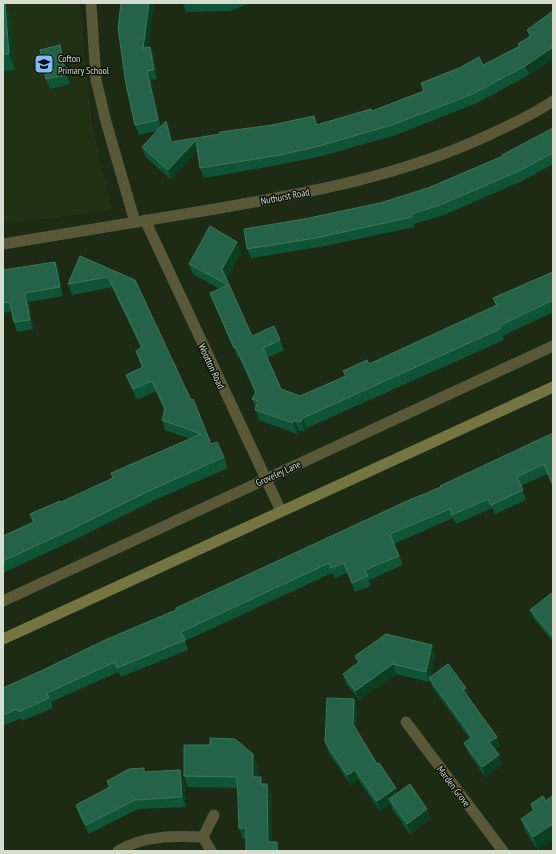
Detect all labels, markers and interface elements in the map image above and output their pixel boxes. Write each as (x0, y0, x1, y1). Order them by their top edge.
place label: Cofton Primary School (58, 52, 110, 77)
school or university icon: Cofton Primary School (33, 53, 55, 75)
street label: Nuthurst Road (260, 185, 311, 208)
street label: Wootton Road (195, 342, 228, 391)
street label: Groveley Lane (254, 457, 303, 490)
street label: Marden Grove (434, 763, 473, 809)

